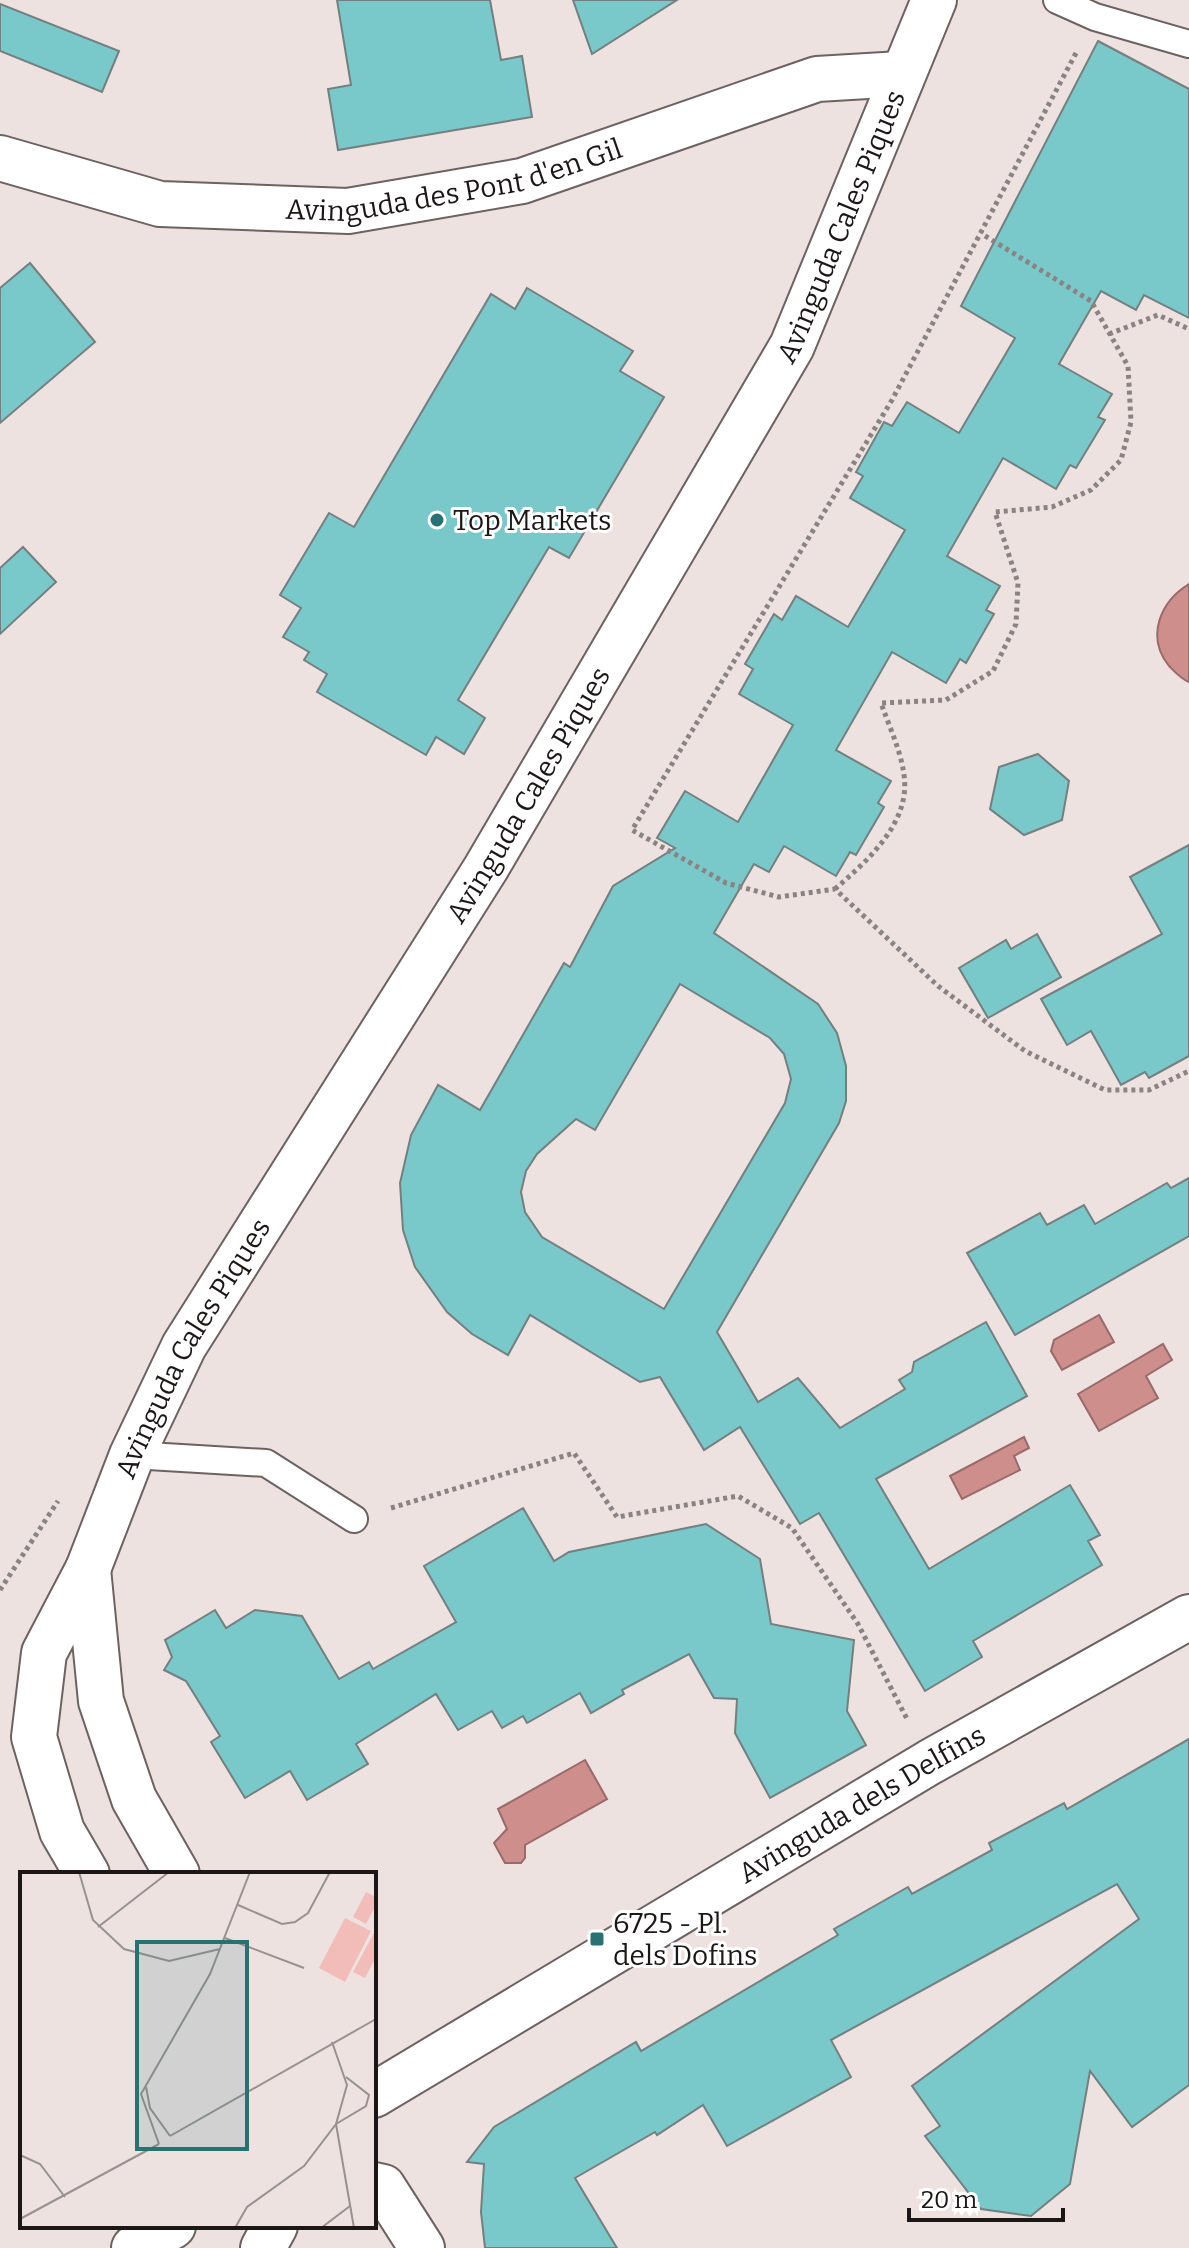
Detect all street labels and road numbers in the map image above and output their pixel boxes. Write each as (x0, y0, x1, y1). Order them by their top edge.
street label: Avinguda Cales Piques (769, 85, 912, 369)
street label: Avinguda des Pont d'en Gil (285, 131, 626, 228)
street label: Avinguda Cales Piques (439, 661, 617, 929)
street label: Avinguda Cales Piques (108, 1212, 277, 1483)
street label: Avinguda dels Delfins (732, 1718, 991, 1890)

